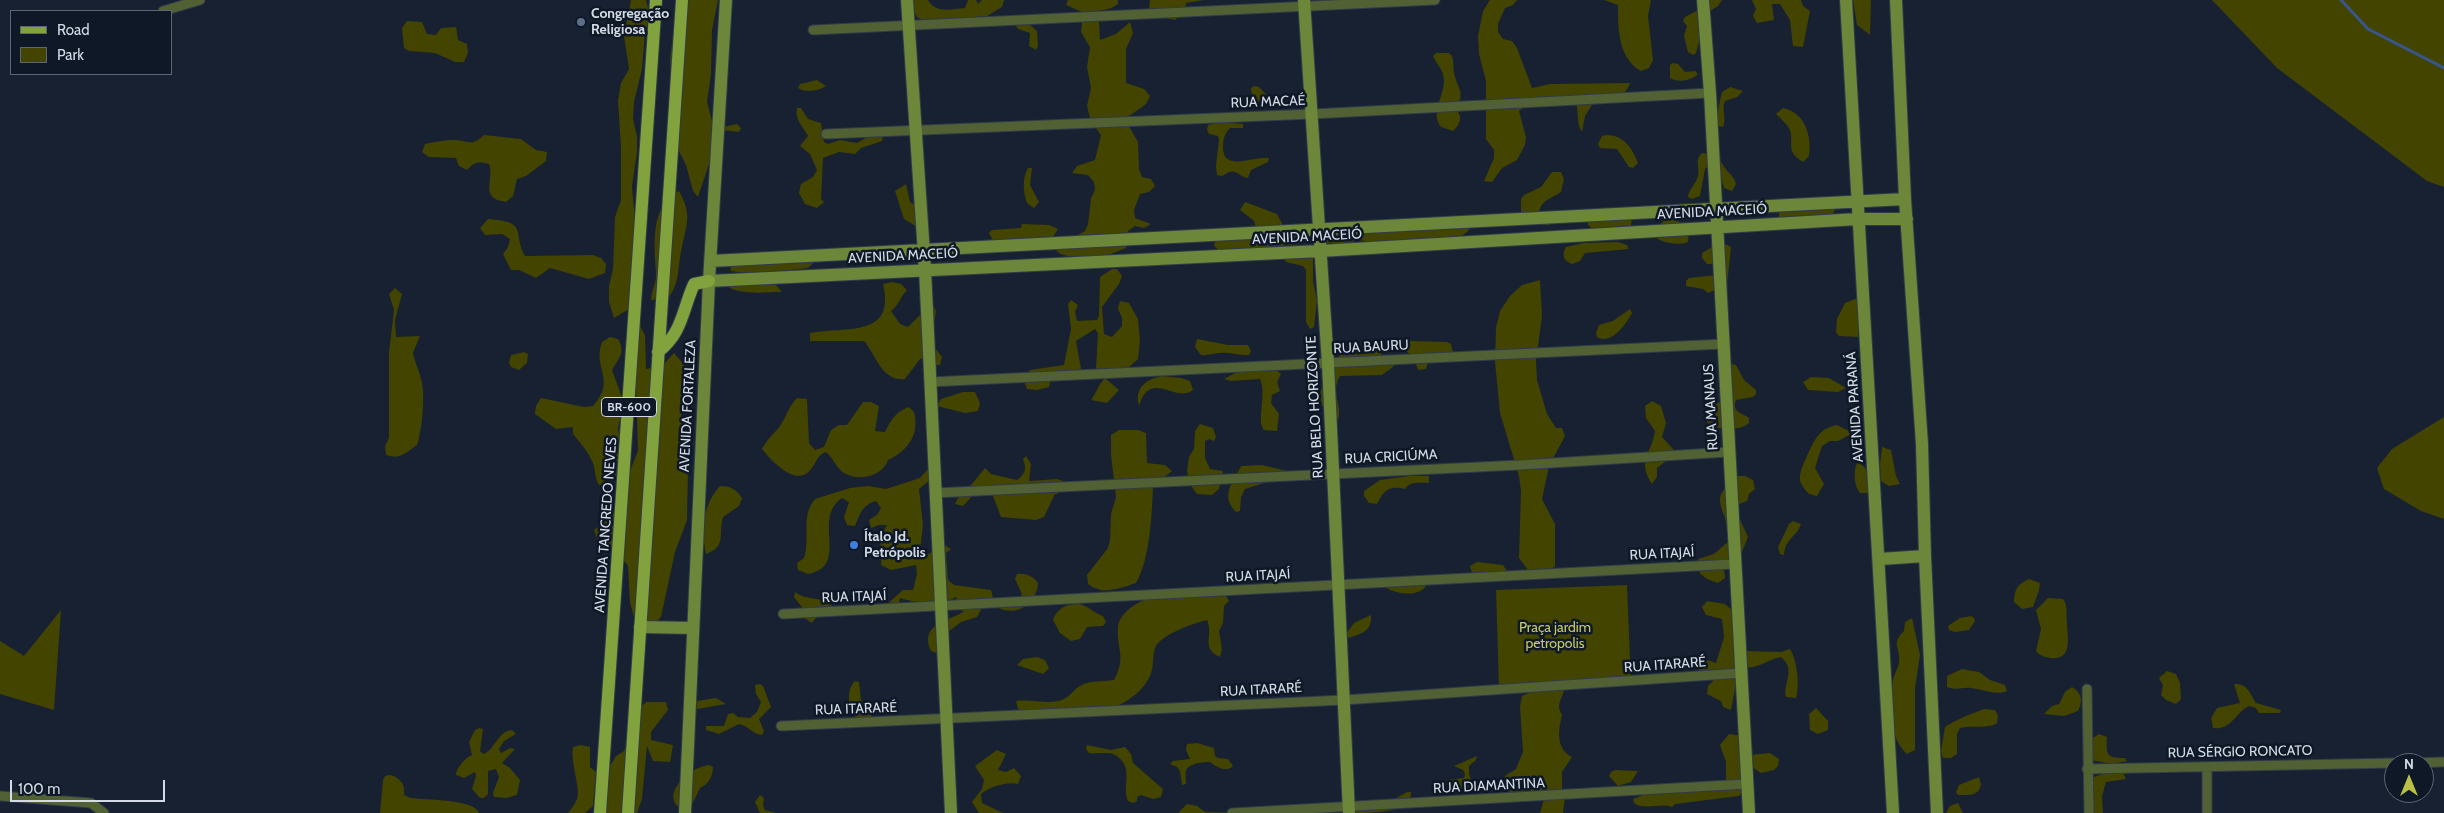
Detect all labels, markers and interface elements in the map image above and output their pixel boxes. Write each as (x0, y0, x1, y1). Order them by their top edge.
place label: Congregação Religiosa (591, 6, 669, 38)
legend (10, 10, 172, 75)
marker: Congregação Religiosa (575, 16, 587, 28)
text: Road (57, 21, 90, 39)
text: Park (57, 46, 84, 64)
street label: RUA MACAÉ (1230, 92, 1306, 112)
street label: AVENIDA MACEIÓ (1657, 201, 1767, 223)
street label: AVENIDA MACEIÓ (1252, 226, 1362, 248)
street label: AVENIDA MACEIÓ (848, 245, 958, 267)
street label: RUA BELO HORIZONTE (1303, 335, 1327, 479)
street label: RUA BAURU (1333, 337, 1409, 357)
street label: AVENIDA FORTALEZA (676, 340, 700, 472)
street label: AVENIDA PARANÁ (1843, 351, 1867, 463)
street label: RUA MANAUS (1700, 363, 1722, 451)
road number: BR-600 (602, 398, 656, 417)
street label: AVENIDA TANCREDO NEVES (591, 437, 621, 613)
street label: RUA CRICIÚMA (1344, 446, 1438, 468)
place label: Ítalo Jd. Petrópolis (864, 529, 926, 562)
marker: Ítalo Jd. Petrópolis (848, 539, 860, 551)
street label: RUA ITAJAÍ (1629, 544, 1695, 564)
street label: RUA ITAJAÍ (1225, 566, 1291, 586)
street label: RUA ITAJAÍ (821, 587, 887, 607)
park label: Praça jardim petropolis (1519, 620, 1591, 652)
street label: RUA ITARARÉ (1623, 654, 1707, 676)
street label: RUA ITARARÉ (1219, 679, 1303, 701)
street label: RUA ITARARÉ (815, 699, 897, 719)
street label: RUA SÉRGIO RONCATO (2167, 742, 2313, 762)
north arrow (2384, 753, 2434, 803)
text: N (2404, 755, 2414, 773)
scale bar (12, 770, 168, 802)
street label: RUA DIAMANTINA (1433, 775, 1545, 797)
text: 100 m (18, 780, 60, 798)

